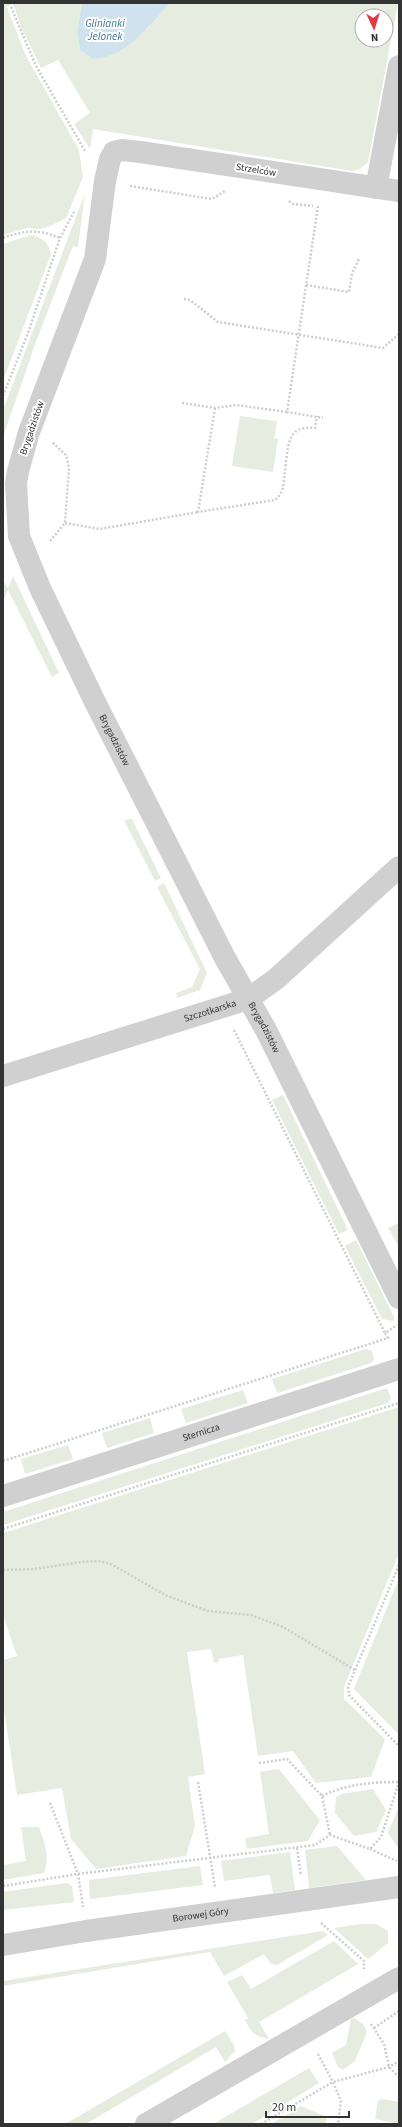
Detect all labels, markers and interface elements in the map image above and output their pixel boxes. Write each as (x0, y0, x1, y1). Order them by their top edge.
north arrow (354, 8, 394, 48)
water label: Glinianki Jelonek (85, 16, 125, 44)
text: N (370, 30, 379, 45)
street label: Strzelców (235, 160, 277, 180)
street label: Brygadzistów (16, 399, 48, 457)
street label: Brygadzistów (95, 712, 133, 769)
street label: Szczotkarska (182, 996, 238, 1026)
street label: Brygadzistów (244, 999, 283, 1056)
street label: Sternicza (181, 1420, 221, 1445)
street label: Borowej Góry (172, 1904, 230, 1926)
scale bar (266, 2093, 349, 2119)
text: 20 m (272, 2099, 296, 2116)

